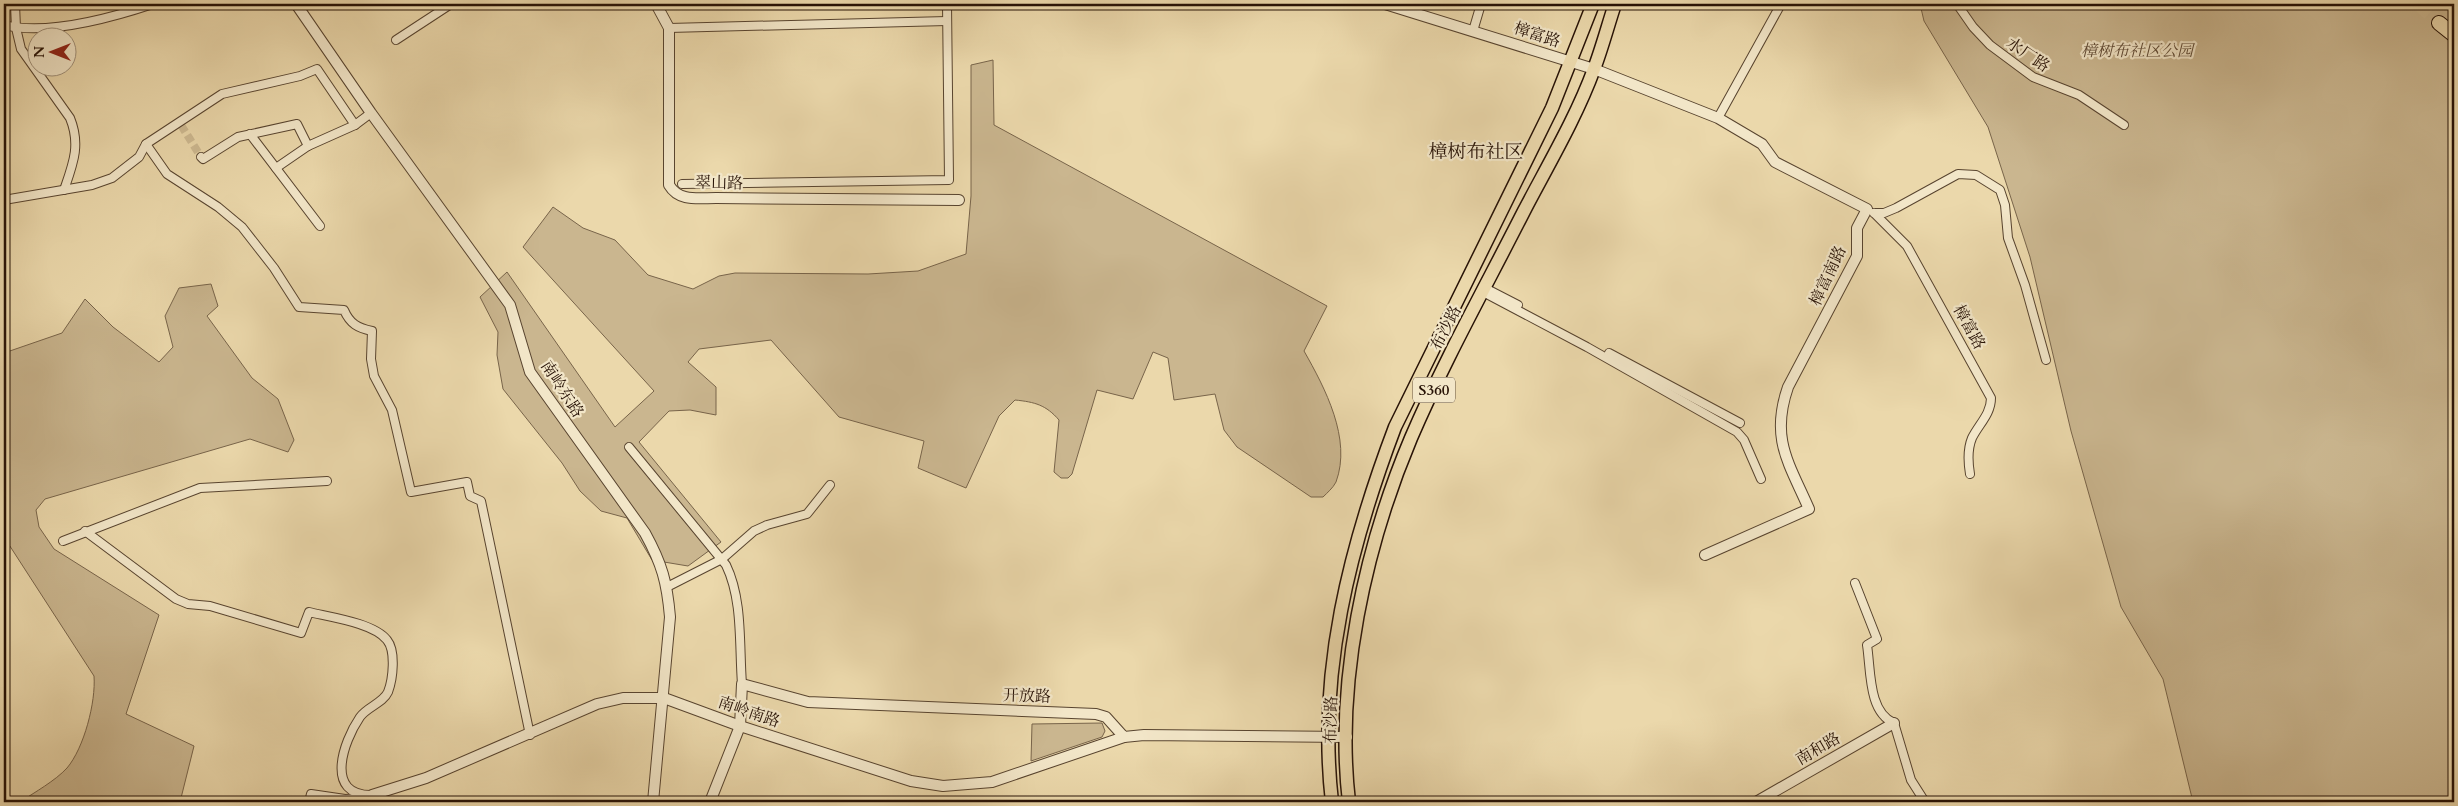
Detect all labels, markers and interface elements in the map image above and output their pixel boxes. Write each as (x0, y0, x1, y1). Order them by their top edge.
street label: 樟富路 (1511, 17, 1563, 53)
north arrow (28, 28, 78, 78)
street label: 水厂路 (2002, 32, 2054, 78)
park label: 樟树布社区公园 (2081, 40, 2196, 62)
text: N (30, 46, 49, 58)
district label: 樟树布社区 (1428, 139, 1524, 165)
street label: 翠山路 (695, 172, 743, 194)
street label: 樟富南路 (1805, 242, 1851, 310)
street label: 樟富路 (1948, 301, 1990, 353)
street label: 布沙路 (1425, 302, 1467, 354)
street label: 南岭东路 (535, 356, 589, 422)
road number: S360 (1413, 378, 1455, 402)
street label: 开放路 (1003, 684, 1051, 708)
street label: 南岭南路 (715, 691, 783, 733)
street label: 布沙路 (1320, 696, 1342, 744)
street label: 南和路 (1792, 727, 1844, 771)

